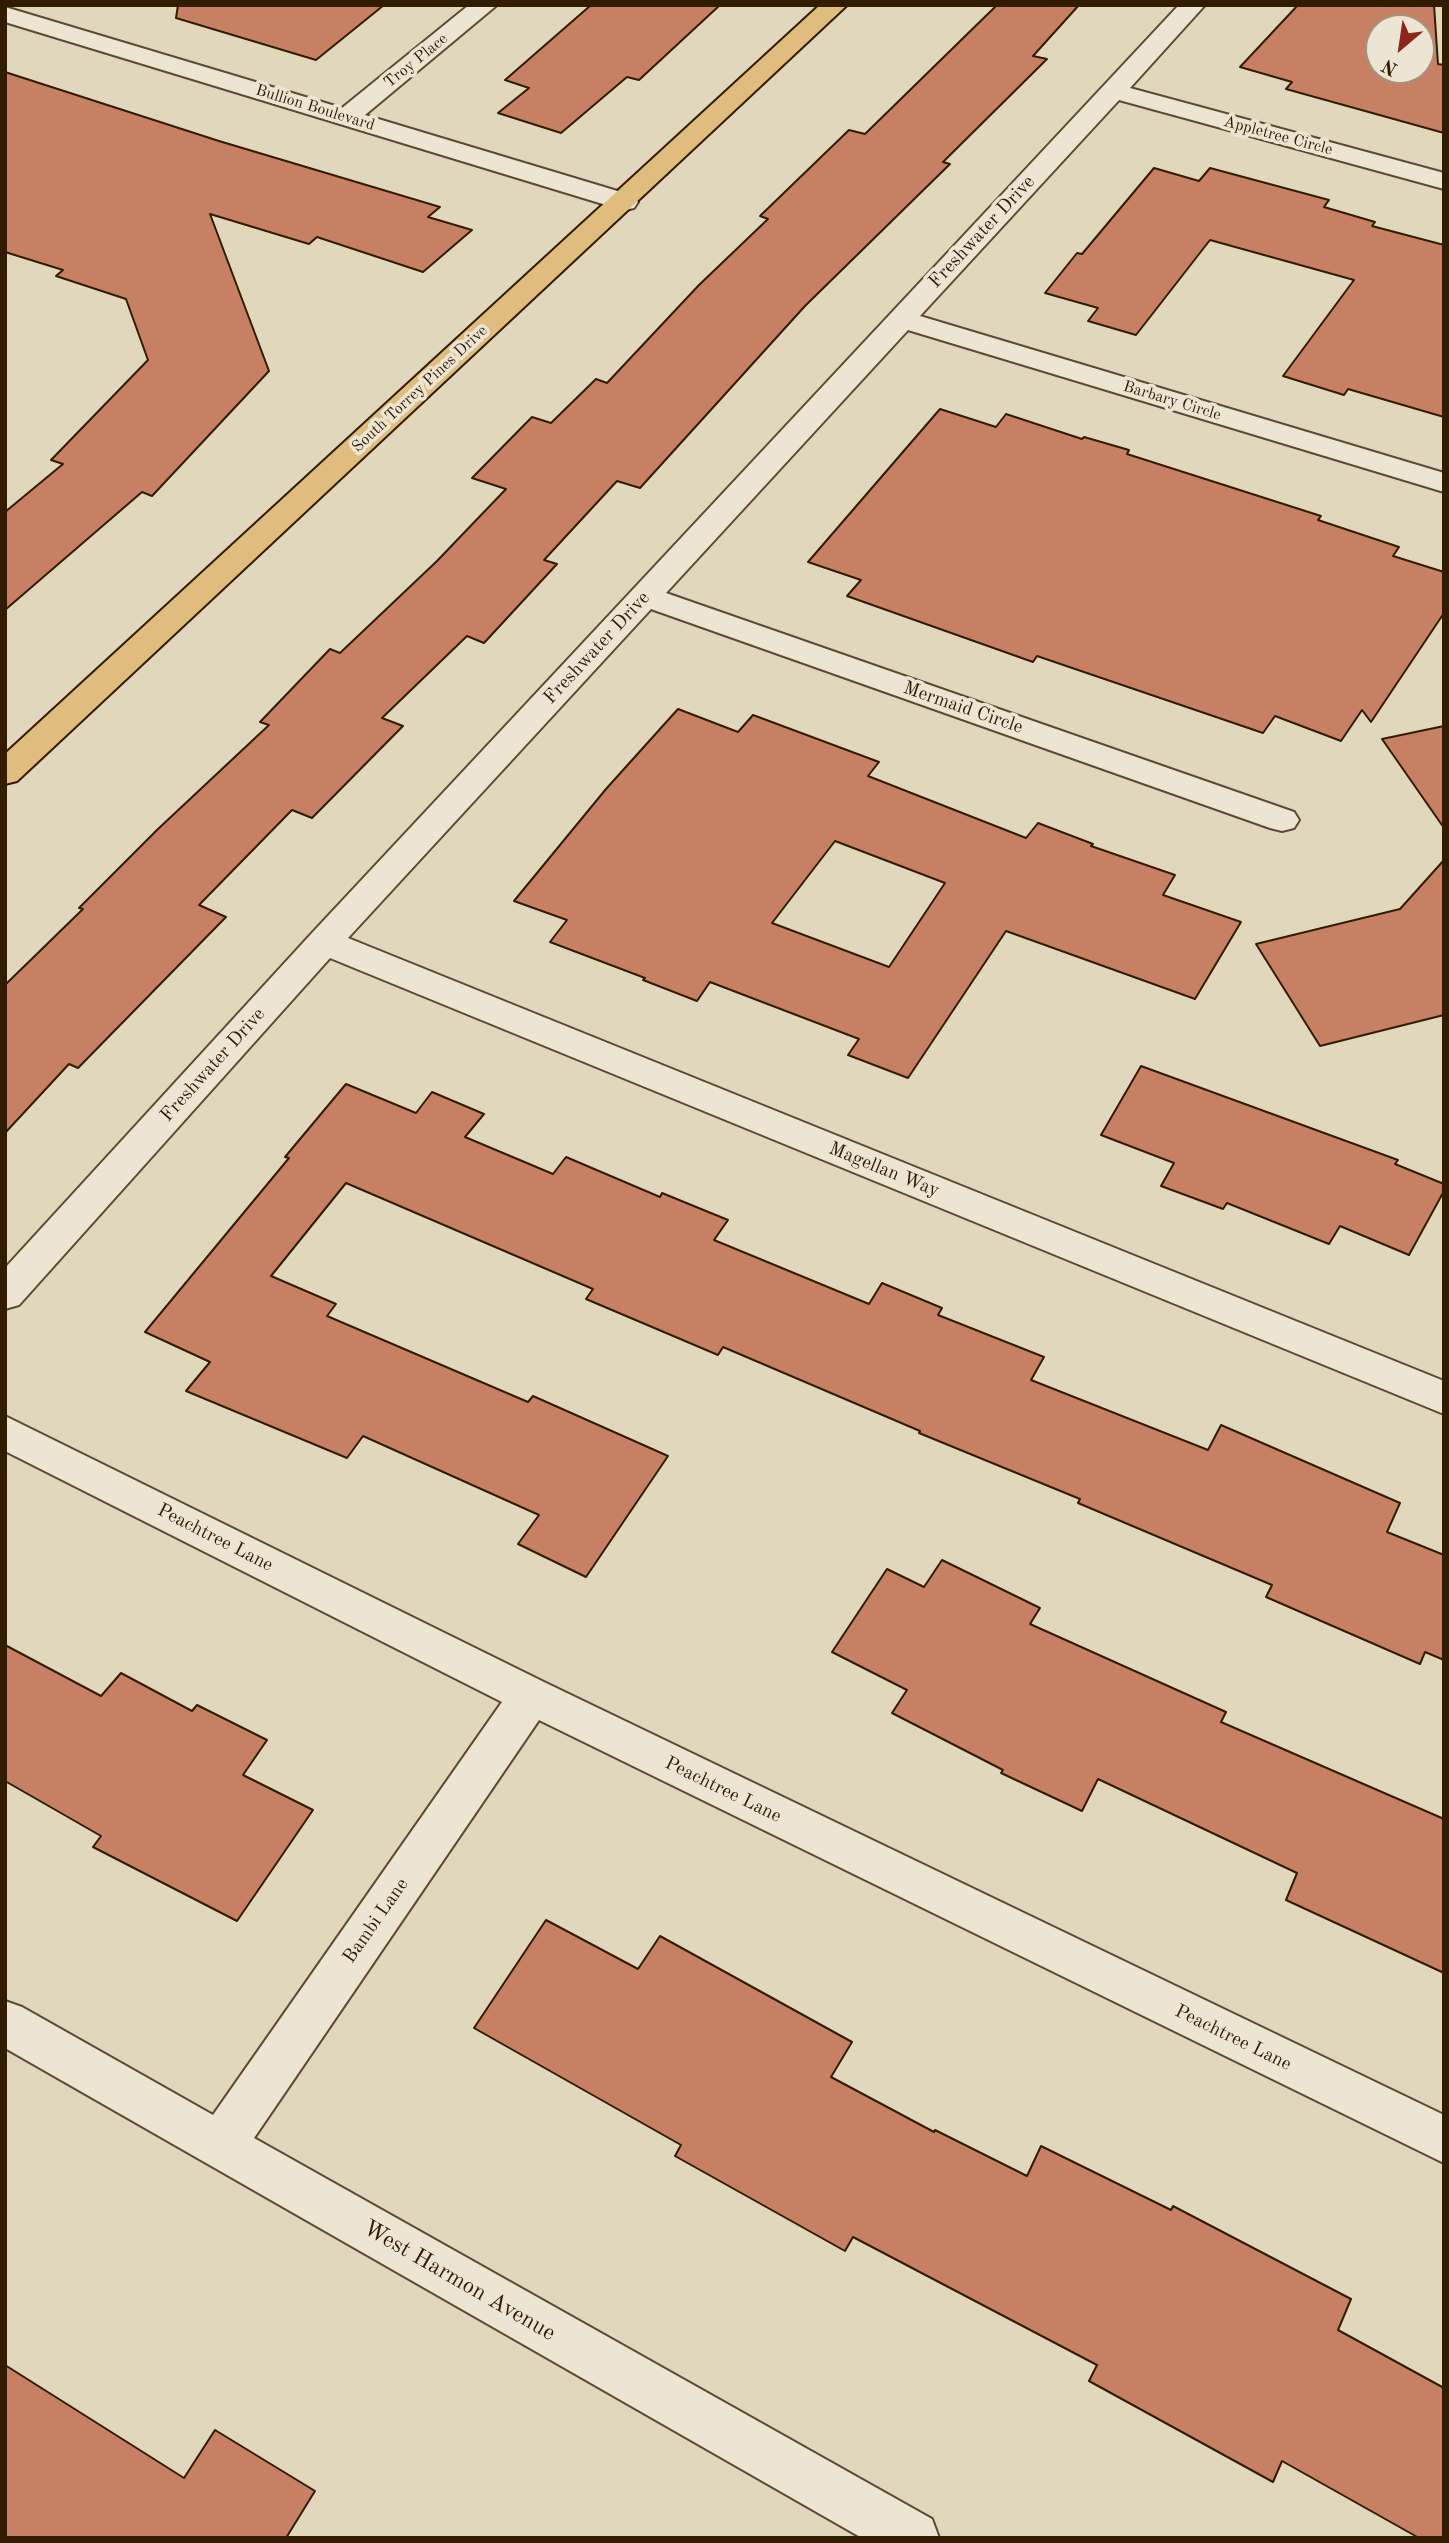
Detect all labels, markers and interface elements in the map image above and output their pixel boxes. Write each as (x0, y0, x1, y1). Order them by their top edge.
north arrow (1365, 14, 1435, 84)
street label: Troy Place (380, 30, 452, 92)
text: N (1380, 54, 1402, 78)
street label: Bullion Boulevard (253, 81, 377, 135)
street label: Appletree Circle (1221, 112, 1335, 160)
street label: Freshwater Drive (924, 171, 1040, 293)
street label: South Torrey Pines Drive (348, 321, 492, 457)
street label: Barbary Circle (1121, 377, 1223, 425)
street label: Freshwater Drive (539, 587, 655, 709)
street label: Mermaid Circle (900, 677, 1026, 739)
street label: Freshwater Drive (156, 1003, 270, 1127)
street label: Magellan Way (825, 1137, 943, 1203)
street label: Peachtree Lane (153, 1499, 277, 1577)
street label: Peachtree Lane (661, 1752, 785, 1828)
street label: Bambi Lane (338, 1874, 414, 1968)
street label: Peachtree Lane (1171, 2000, 1295, 2076)
street label: West Harmon Avenue (358, 2215, 560, 2347)

